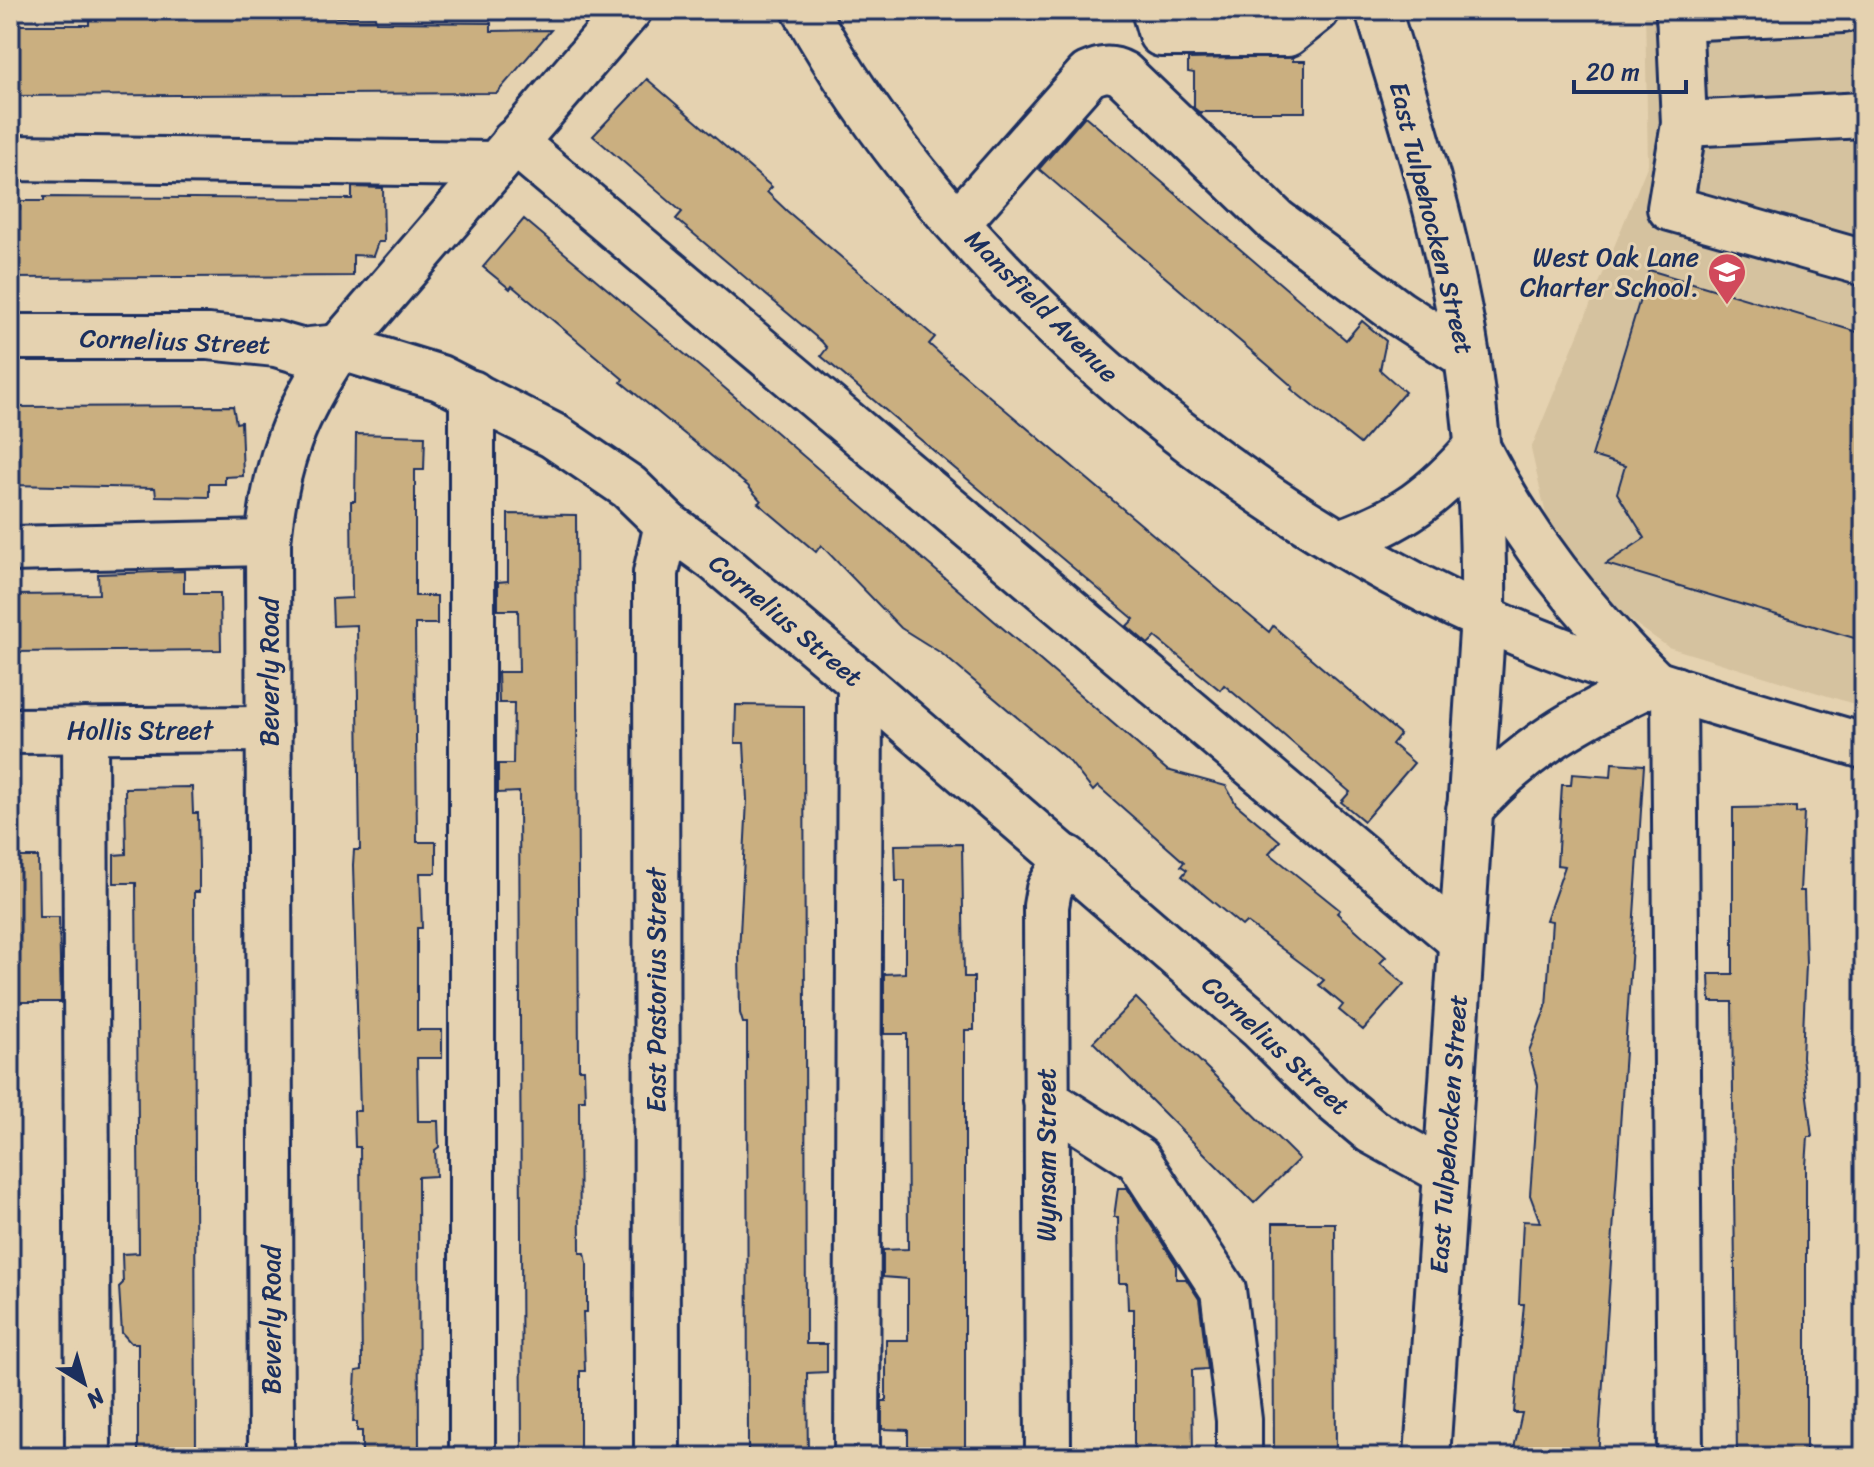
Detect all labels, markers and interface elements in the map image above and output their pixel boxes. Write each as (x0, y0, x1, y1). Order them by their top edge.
scale bar (1574, 44, 1686, 94)
text: 20 m (1586, 51, 1640, 93)
street label: East Tulpehocken Street (1376, 77, 1488, 359)
street label: Mansfield Avenue (954, 218, 1130, 394)
place label: West Oak Lane Charter School. (1520, 234, 1699, 310)
school or university icon: West Oak Lane Charter School. (1706, 251, 1748, 306)
street label: Cornelius Street (79, 315, 271, 367)
street label: Cornelius Street (698, 541, 874, 699)
street label: Beverly Road (246, 595, 292, 746)
street label: Hollis Street (67, 707, 214, 753)
street label: East Pastorius Street (633, 866, 679, 1113)
street label: Cornelius Street (1191, 963, 1361, 1127)
street label: East Tulpehocken Street (1415, 993, 1481, 1275)
street label: Wynsam Street (1023, 1068, 1069, 1242)
street label: Beverly Road (248, 1243, 294, 1394)
north arrow (44, 1343, 124, 1423)
text: N (77, 1378, 114, 1419)

